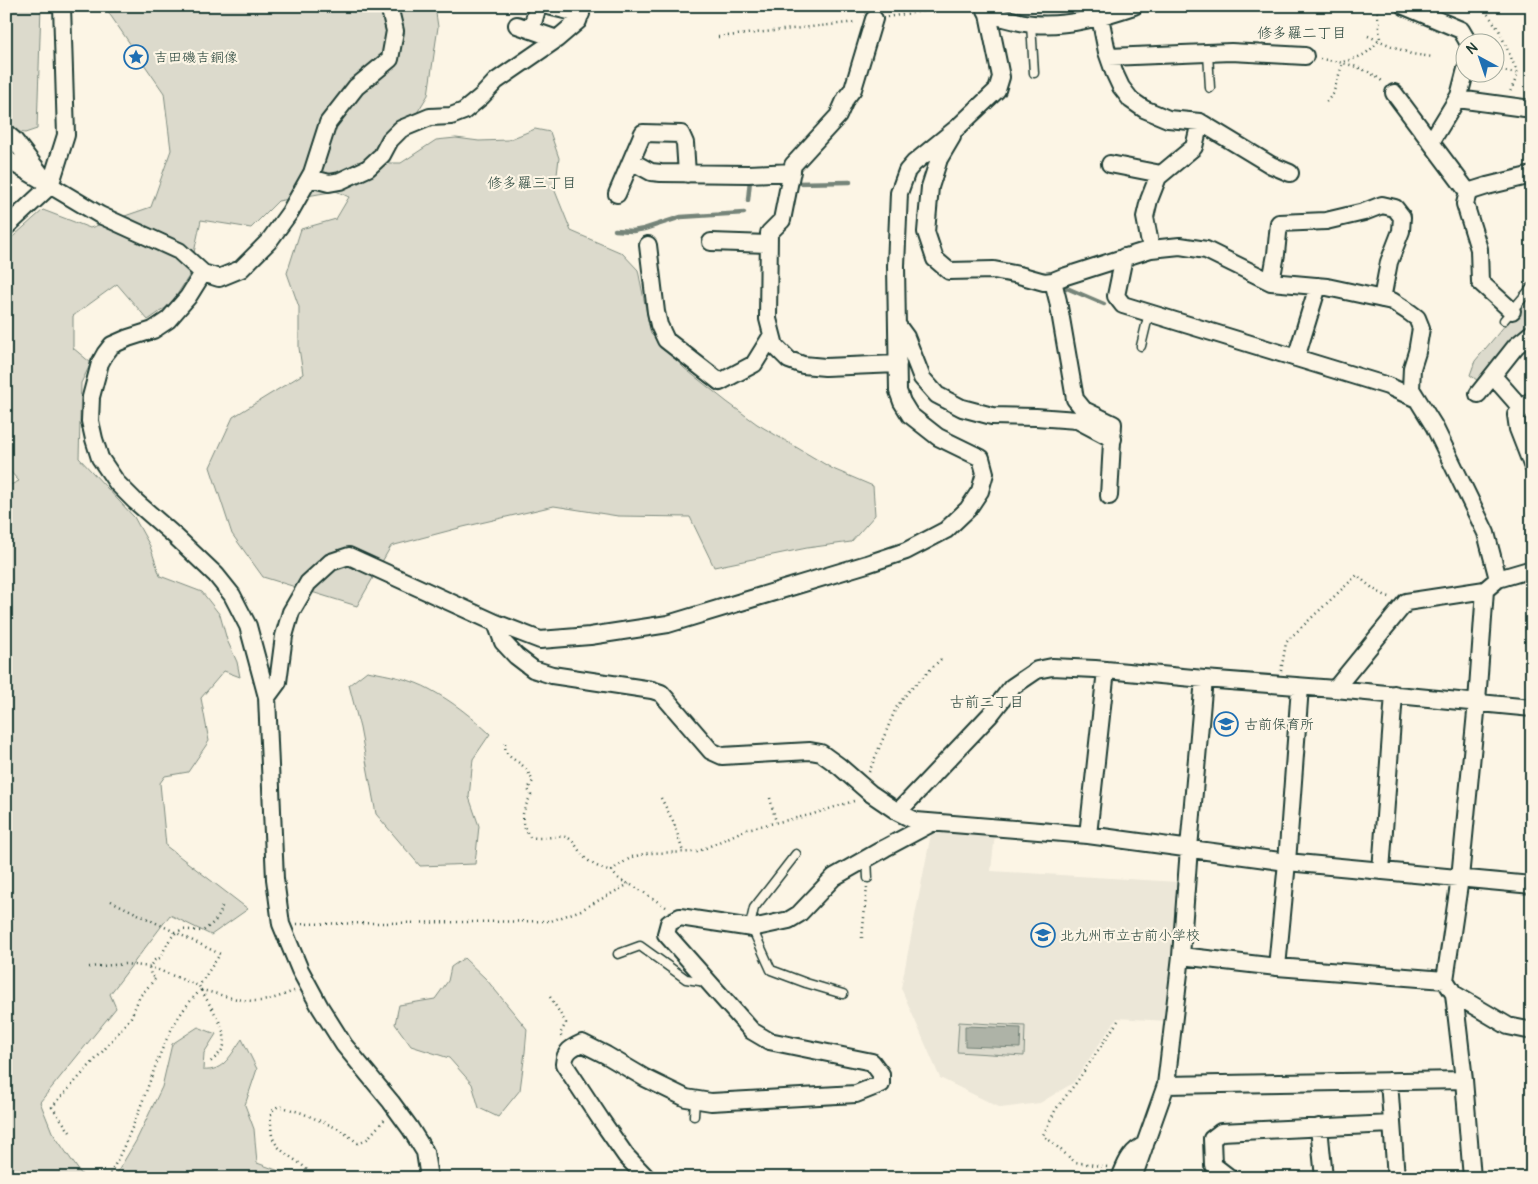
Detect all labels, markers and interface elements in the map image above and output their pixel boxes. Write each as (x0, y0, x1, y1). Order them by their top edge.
district label: 修多羅二丁目 (1257, 24, 1347, 43)
north arrow (1456, 32, 1506, 82)
text: N (1463, 39, 1481, 58)
place icon: 吉田磯吉銅像 (123, 44, 149, 70)
place label: 吉田磯吉銅像 (154, 49, 238, 66)
district label: 修多羅三丁目 (487, 174, 577, 193)
district label: 古前二丁目 (949, 693, 1025, 712)
school or university icon: 古前保育所 (1213, 711, 1239, 737)
place label: 古前保育所 (1244, 716, 1314, 733)
school or university icon: 北九州市立古前小学校 (1030, 922, 1056, 948)
place label: 北九州市立古前小学校 (1060, 927, 1200, 944)

